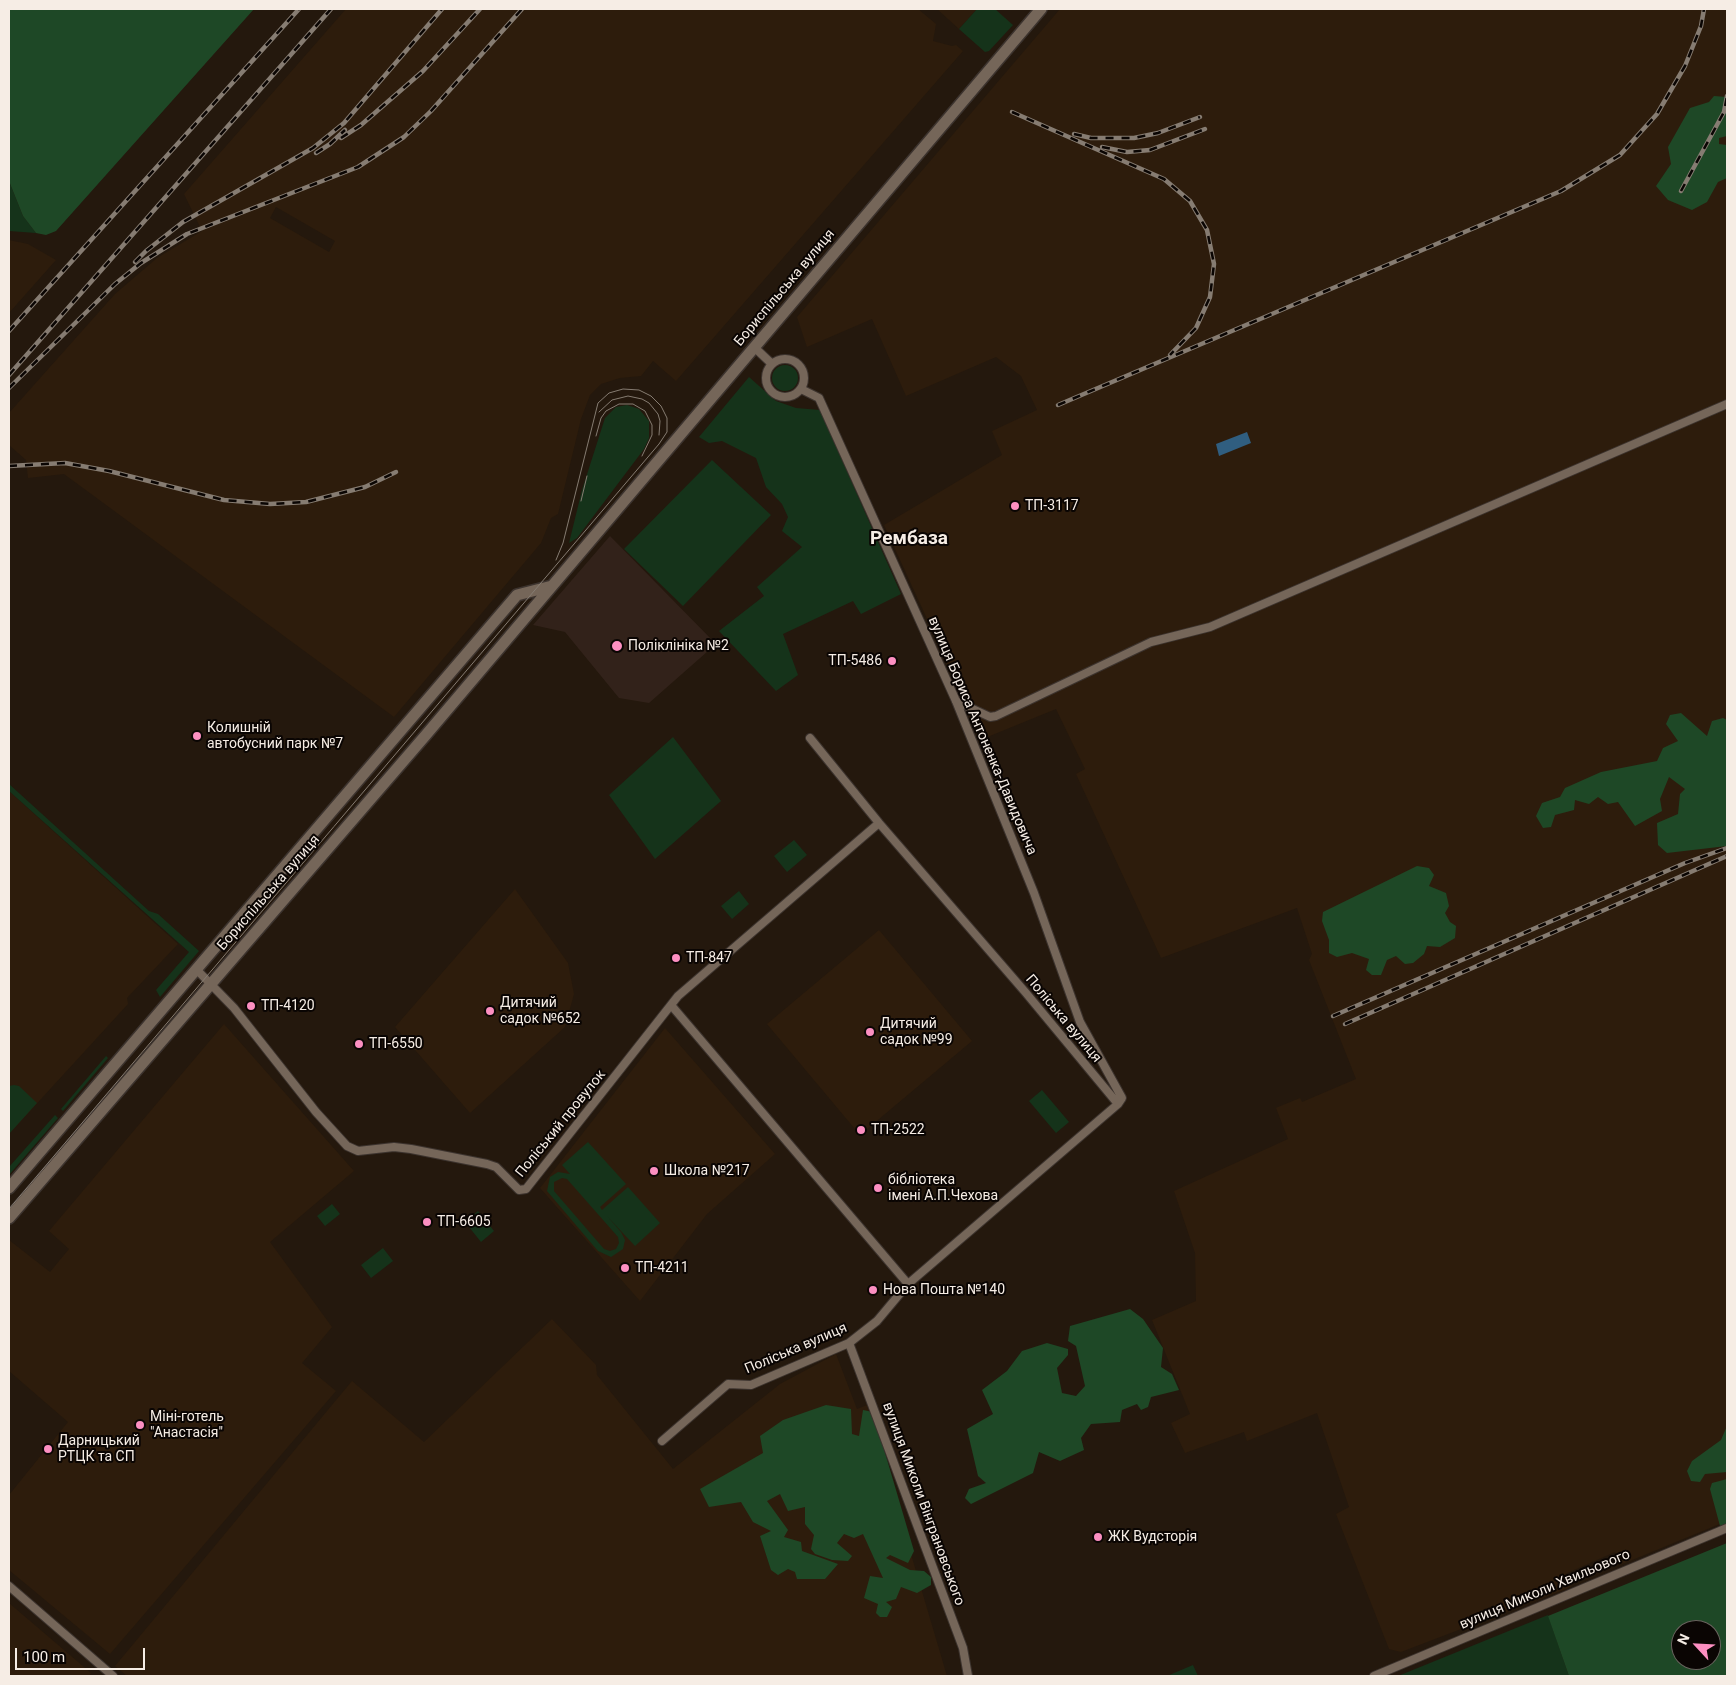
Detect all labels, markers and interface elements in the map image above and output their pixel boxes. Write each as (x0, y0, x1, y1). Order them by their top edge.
street label: Бориспільська вулиця (731, 226, 839, 350)
place label: ТП-3117 (1025, 498, 1079, 514)
marker: ТП-3117 (1009, 500, 1021, 512)
district label: Рембаза (870, 528, 948, 550)
street label: вулиця Бориса Антоненка-Давидовича (924, 614, 1040, 858)
place label: Поліклініка №2 (628, 638, 729, 654)
marker: Поліклініка №2 (610, 639, 624, 653)
place label: ТП-5486 (828, 653, 882, 669)
marker: ТП-5486 (886, 655, 898, 667)
place label: Колишній автобусний парк №7 (207, 720, 343, 752)
marker: Колишній автобусний парк №7 (191, 730, 203, 742)
street label: Бориспільська вулиця (214, 832, 324, 954)
place label: ТП-847 (686, 950, 732, 966)
marker: ТП-847 (670, 952, 682, 964)
street label: Поліська вулиця (1021, 972, 1105, 1066)
place label: Дитячий садок №652 (500, 995, 580, 1028)
place label: ТП-4120 (261, 998, 315, 1014)
marker: ТП-4120 (245, 1000, 257, 1012)
marker: Дитячий садок №652 (484, 1005, 496, 1017)
place label: Дитячий садок №99 (880, 1016, 953, 1048)
marker: Дитячий садок №99 (864, 1026, 876, 1038)
place label: ТП-6550 (369, 1036, 423, 1052)
marker: ТП-6550 (353, 1038, 365, 1050)
street label: Поліський провулок (513, 1067, 609, 1181)
place label: ТП-2522 (871, 1122, 925, 1138)
marker: ТП-2522 (855, 1124, 867, 1136)
place label: Школа №217 (664, 1163, 750, 1179)
marker: Школа №217 (648, 1165, 660, 1177)
place label: бібліотека імені А.П.Чехова (888, 1172, 998, 1204)
marker: бібліотека імені А.П.Чехова (872, 1182, 884, 1194)
place label: ТП-6605 (437, 1214, 491, 1230)
marker: ТП-6605 (421, 1216, 433, 1228)
place label: ТП-4211 (635, 1260, 689, 1276)
marker: ТП-4211 (619, 1262, 631, 1274)
place label: Нова Пошта №140 (883, 1282, 1005, 1298)
marker: Нова Пошта №140 (867, 1284, 879, 1296)
street label: Поліська вулиця (742, 1320, 850, 1378)
street label: вулиця Миколи Вінграновського (878, 1400, 968, 1608)
place label: Міні-готель "Анастасія" (150, 1409, 224, 1441)
marker: Міні-готель "Анастасія" (134, 1419, 146, 1431)
place label: Дарницький РТЦК та СП (58, 1433, 140, 1465)
marker: Дарницький РТЦК та СП (42, 1443, 54, 1455)
place label: ЖК Вудсторія (1108, 1529, 1197, 1545)
marker: ЖК Вудсторія (1092, 1531, 1104, 1543)
street label: вулиця Миколи Хвильового (1457, 1546, 1633, 1634)
north arrow (1671, 1620, 1721, 1670)
text: N (1674, 1631, 1693, 1647)
scale bar (18, 1638, 148, 1670)
text: 100 m (23, 1648, 65, 1666)

